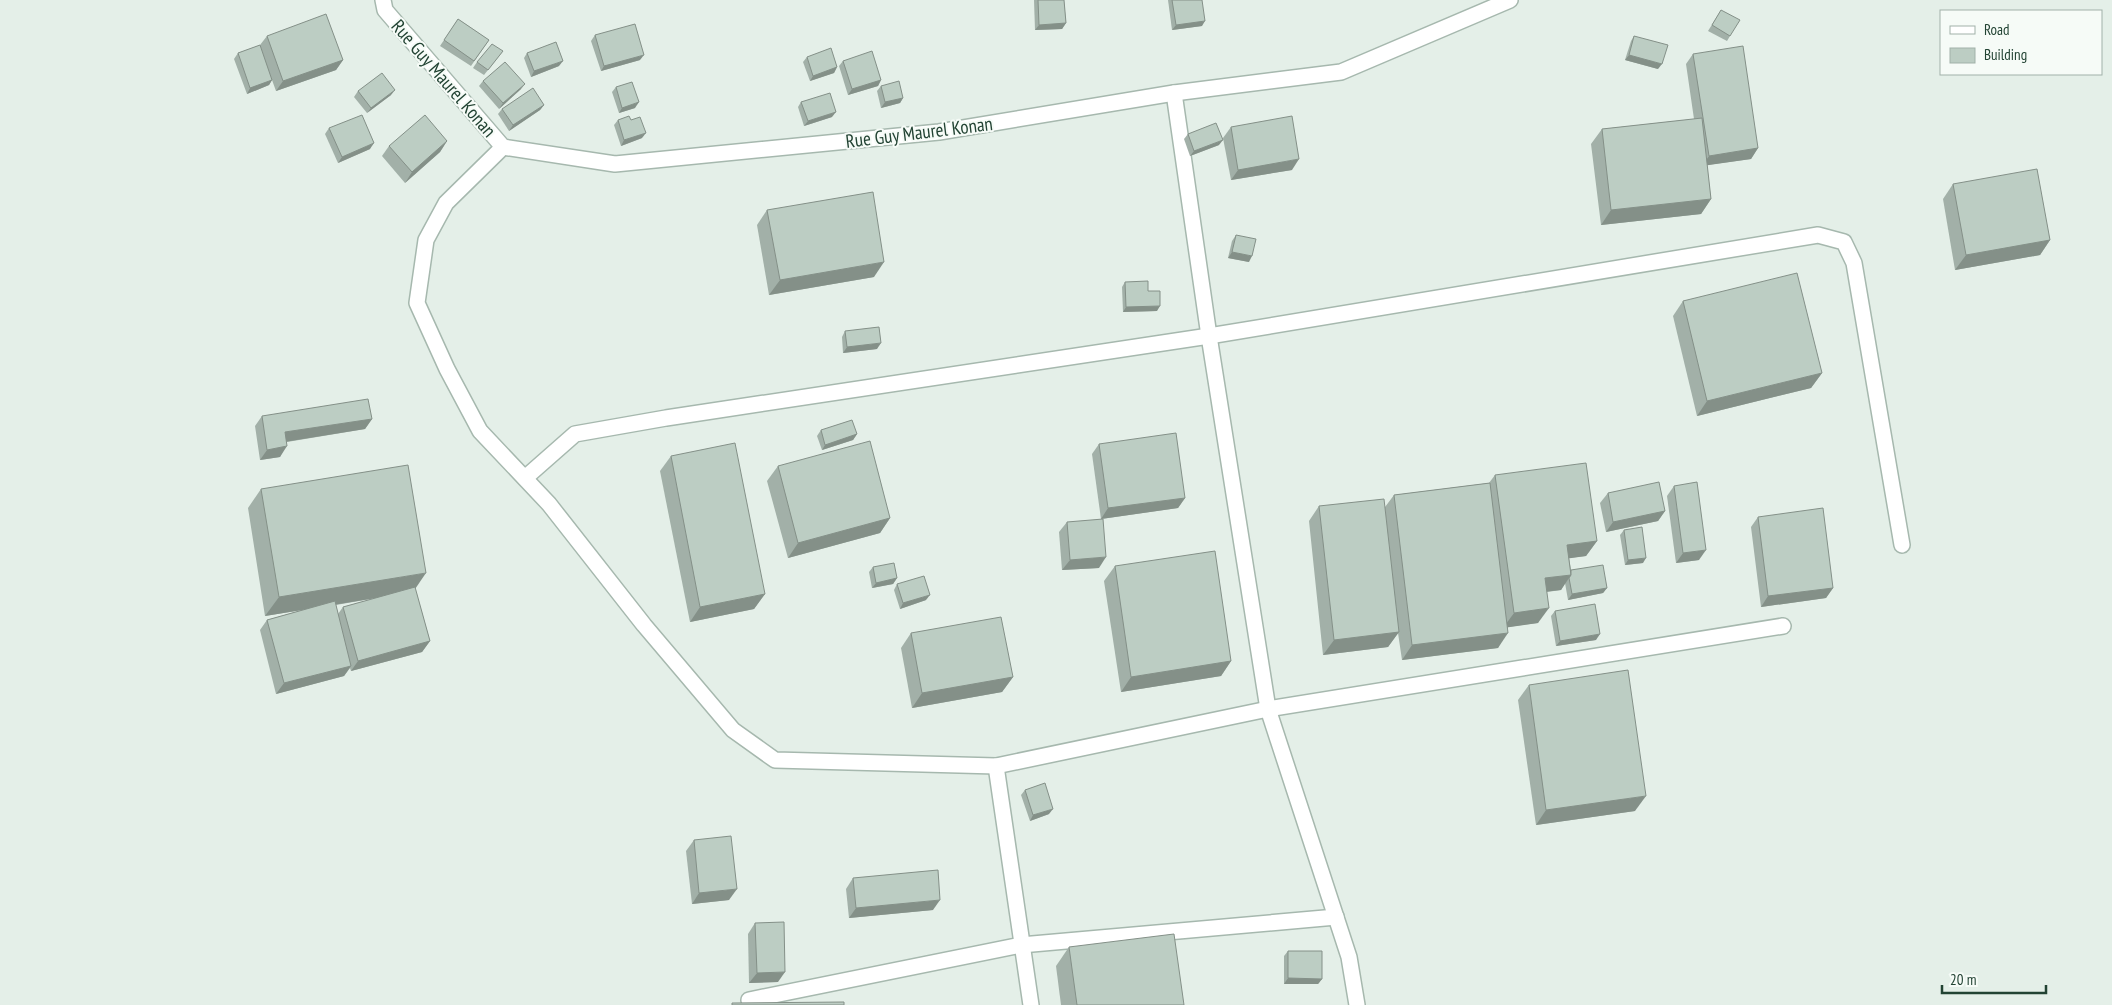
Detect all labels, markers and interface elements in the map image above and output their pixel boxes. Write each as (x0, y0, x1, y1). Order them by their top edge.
legend (1940, 10, 2102, 75)
street label: Rue Guy Maurel Konan (386, 14, 502, 142)
text: Road (1984, 20, 2010, 39)
text: Building (1984, 45, 2027, 64)
street label: Rue Guy Maurel Konan (844, 111, 994, 153)
scale bar (1942, 962, 2046, 994)
text: 20 m (1950, 970, 1976, 989)

